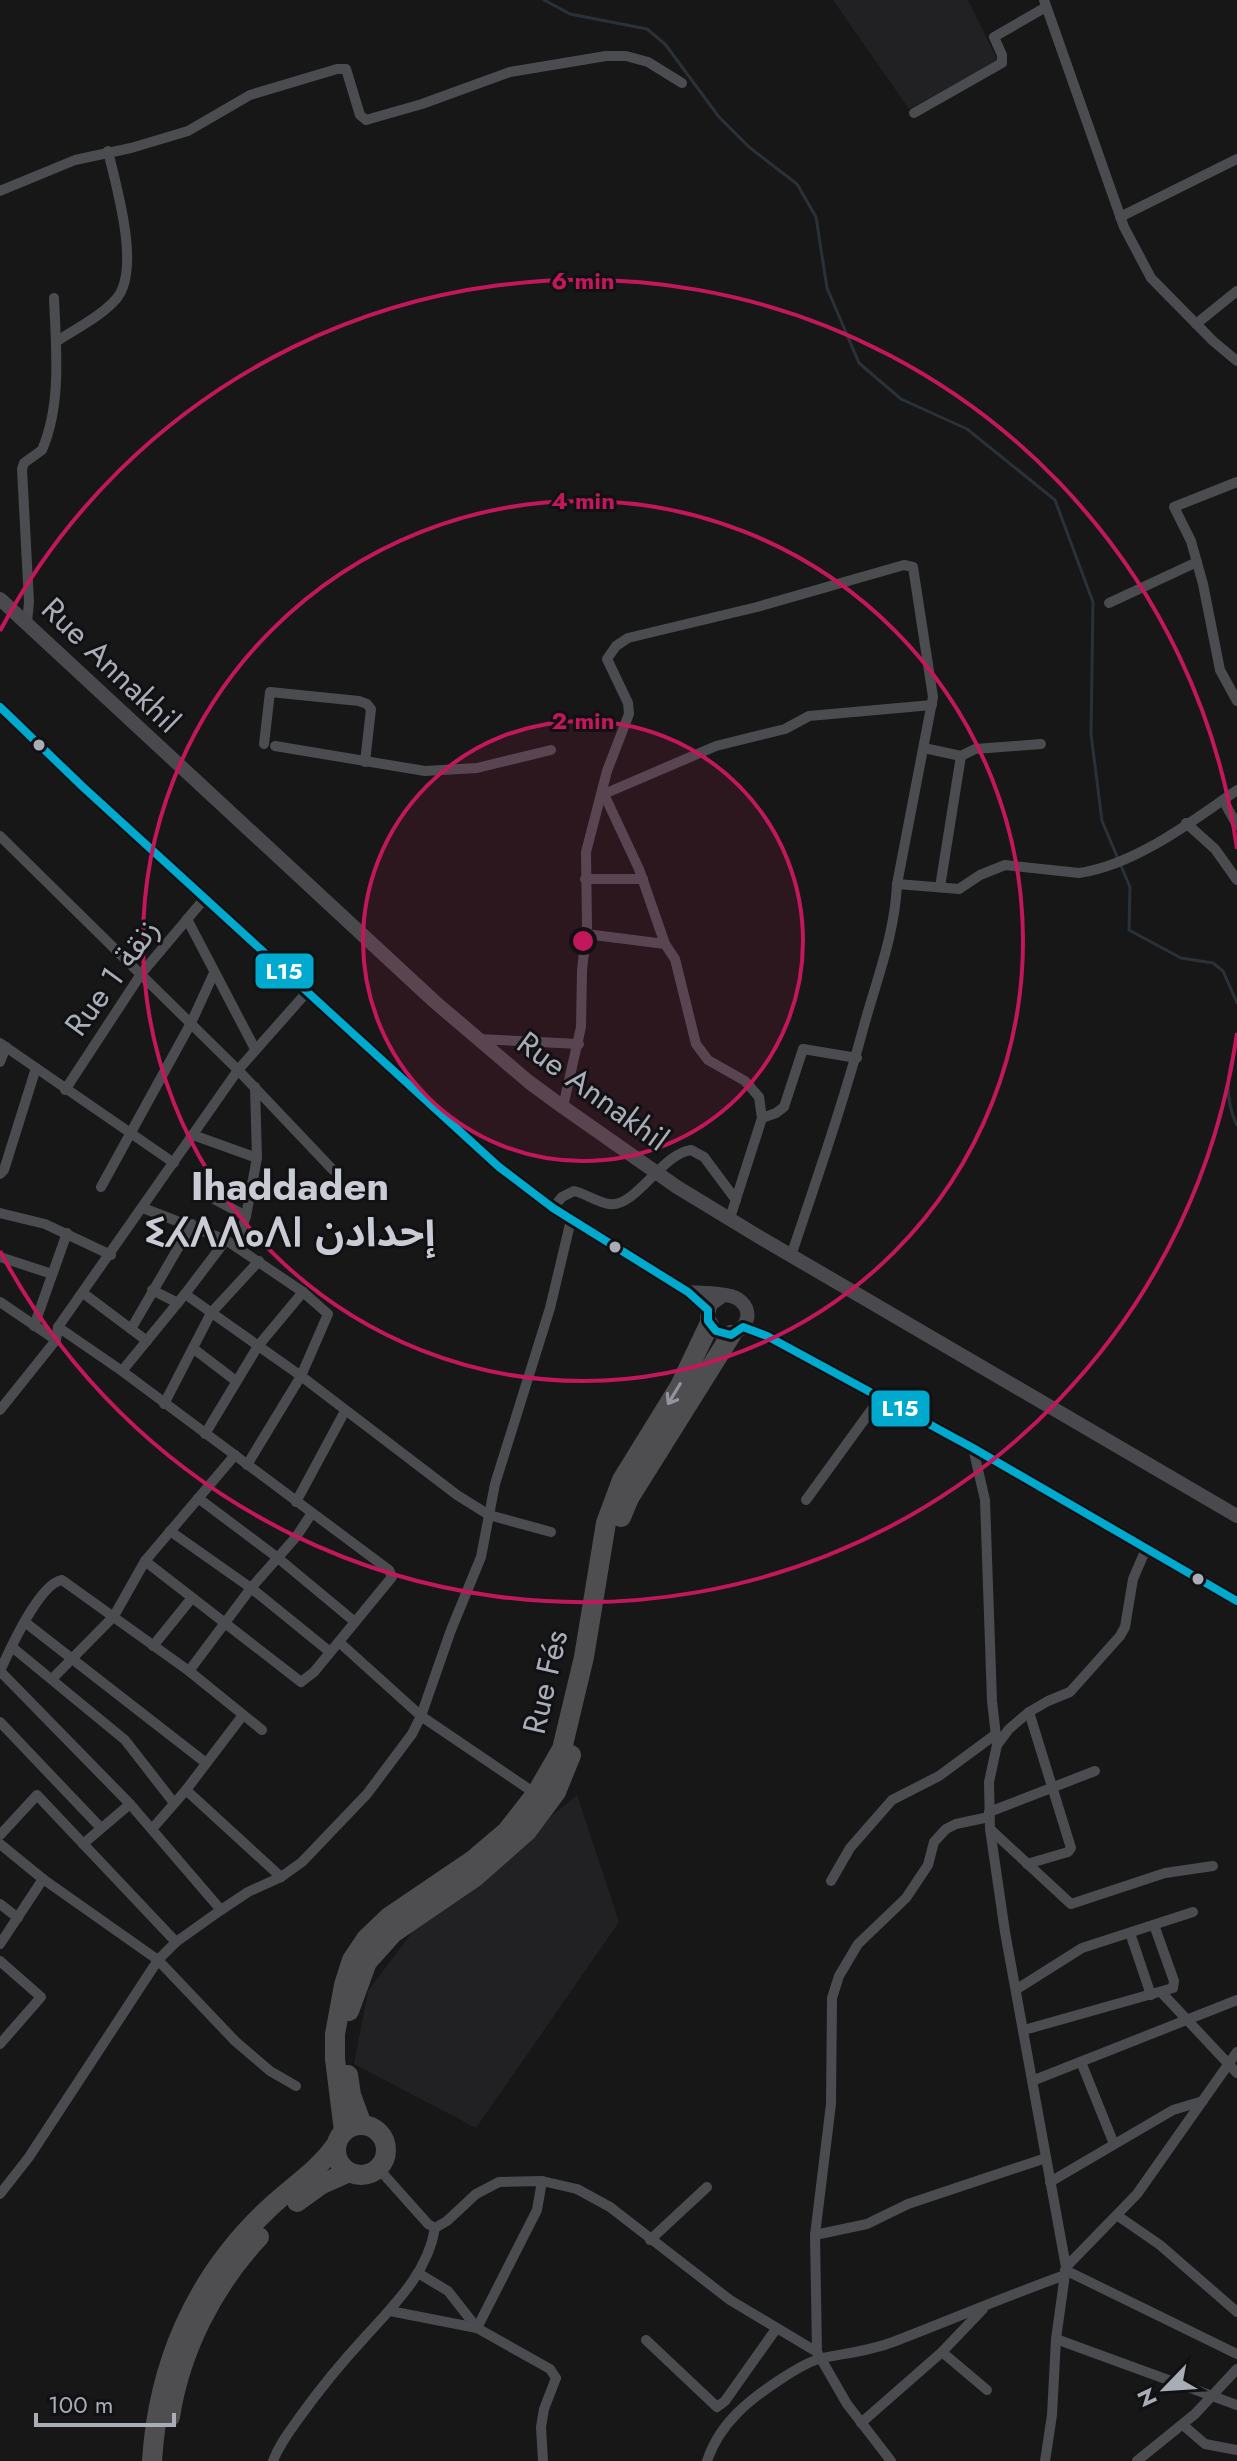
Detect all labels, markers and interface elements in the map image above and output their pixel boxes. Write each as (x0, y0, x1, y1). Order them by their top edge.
text: 6 min (551, 263, 615, 298)
text: 4 min (551, 483, 615, 518)
street label: Rue Annakhil (31, 587, 191, 743)
text: 2 min (551, 703, 615, 738)
unlabelled marker (31, 737, 47, 753)
street label: Rue 1 زنقة (54, 909, 170, 1045)
centre of rings (569, 927, 597, 955)
line badge: L15 (254, 952, 315, 990)
text: L15 (265, 955, 303, 987)
street label: Rue Annakhil (508, 1020, 678, 1162)
district label: Ihaddaden ⵉⵃⴷⴷⴰⴷⵏ إحدادن (145, 1157, 436, 1261)
unlabelled marker (607, 1239, 623, 1255)
one-way arrow (666, 1382, 682, 1405)
line badge: L15 (870, 1389, 931, 1428)
text: L15 (881, 1392, 919, 1424)
unlabelled marker (1190, 1571, 1206, 1587)
street label: Rue Fés (511, 1626, 579, 1738)
north arrow (1125, 2349, 1205, 2429)
scale bar (36, 2377, 174, 2427)
text: N (1129, 2383, 1165, 2412)
text: 100 m (48, 2387, 114, 2422)

